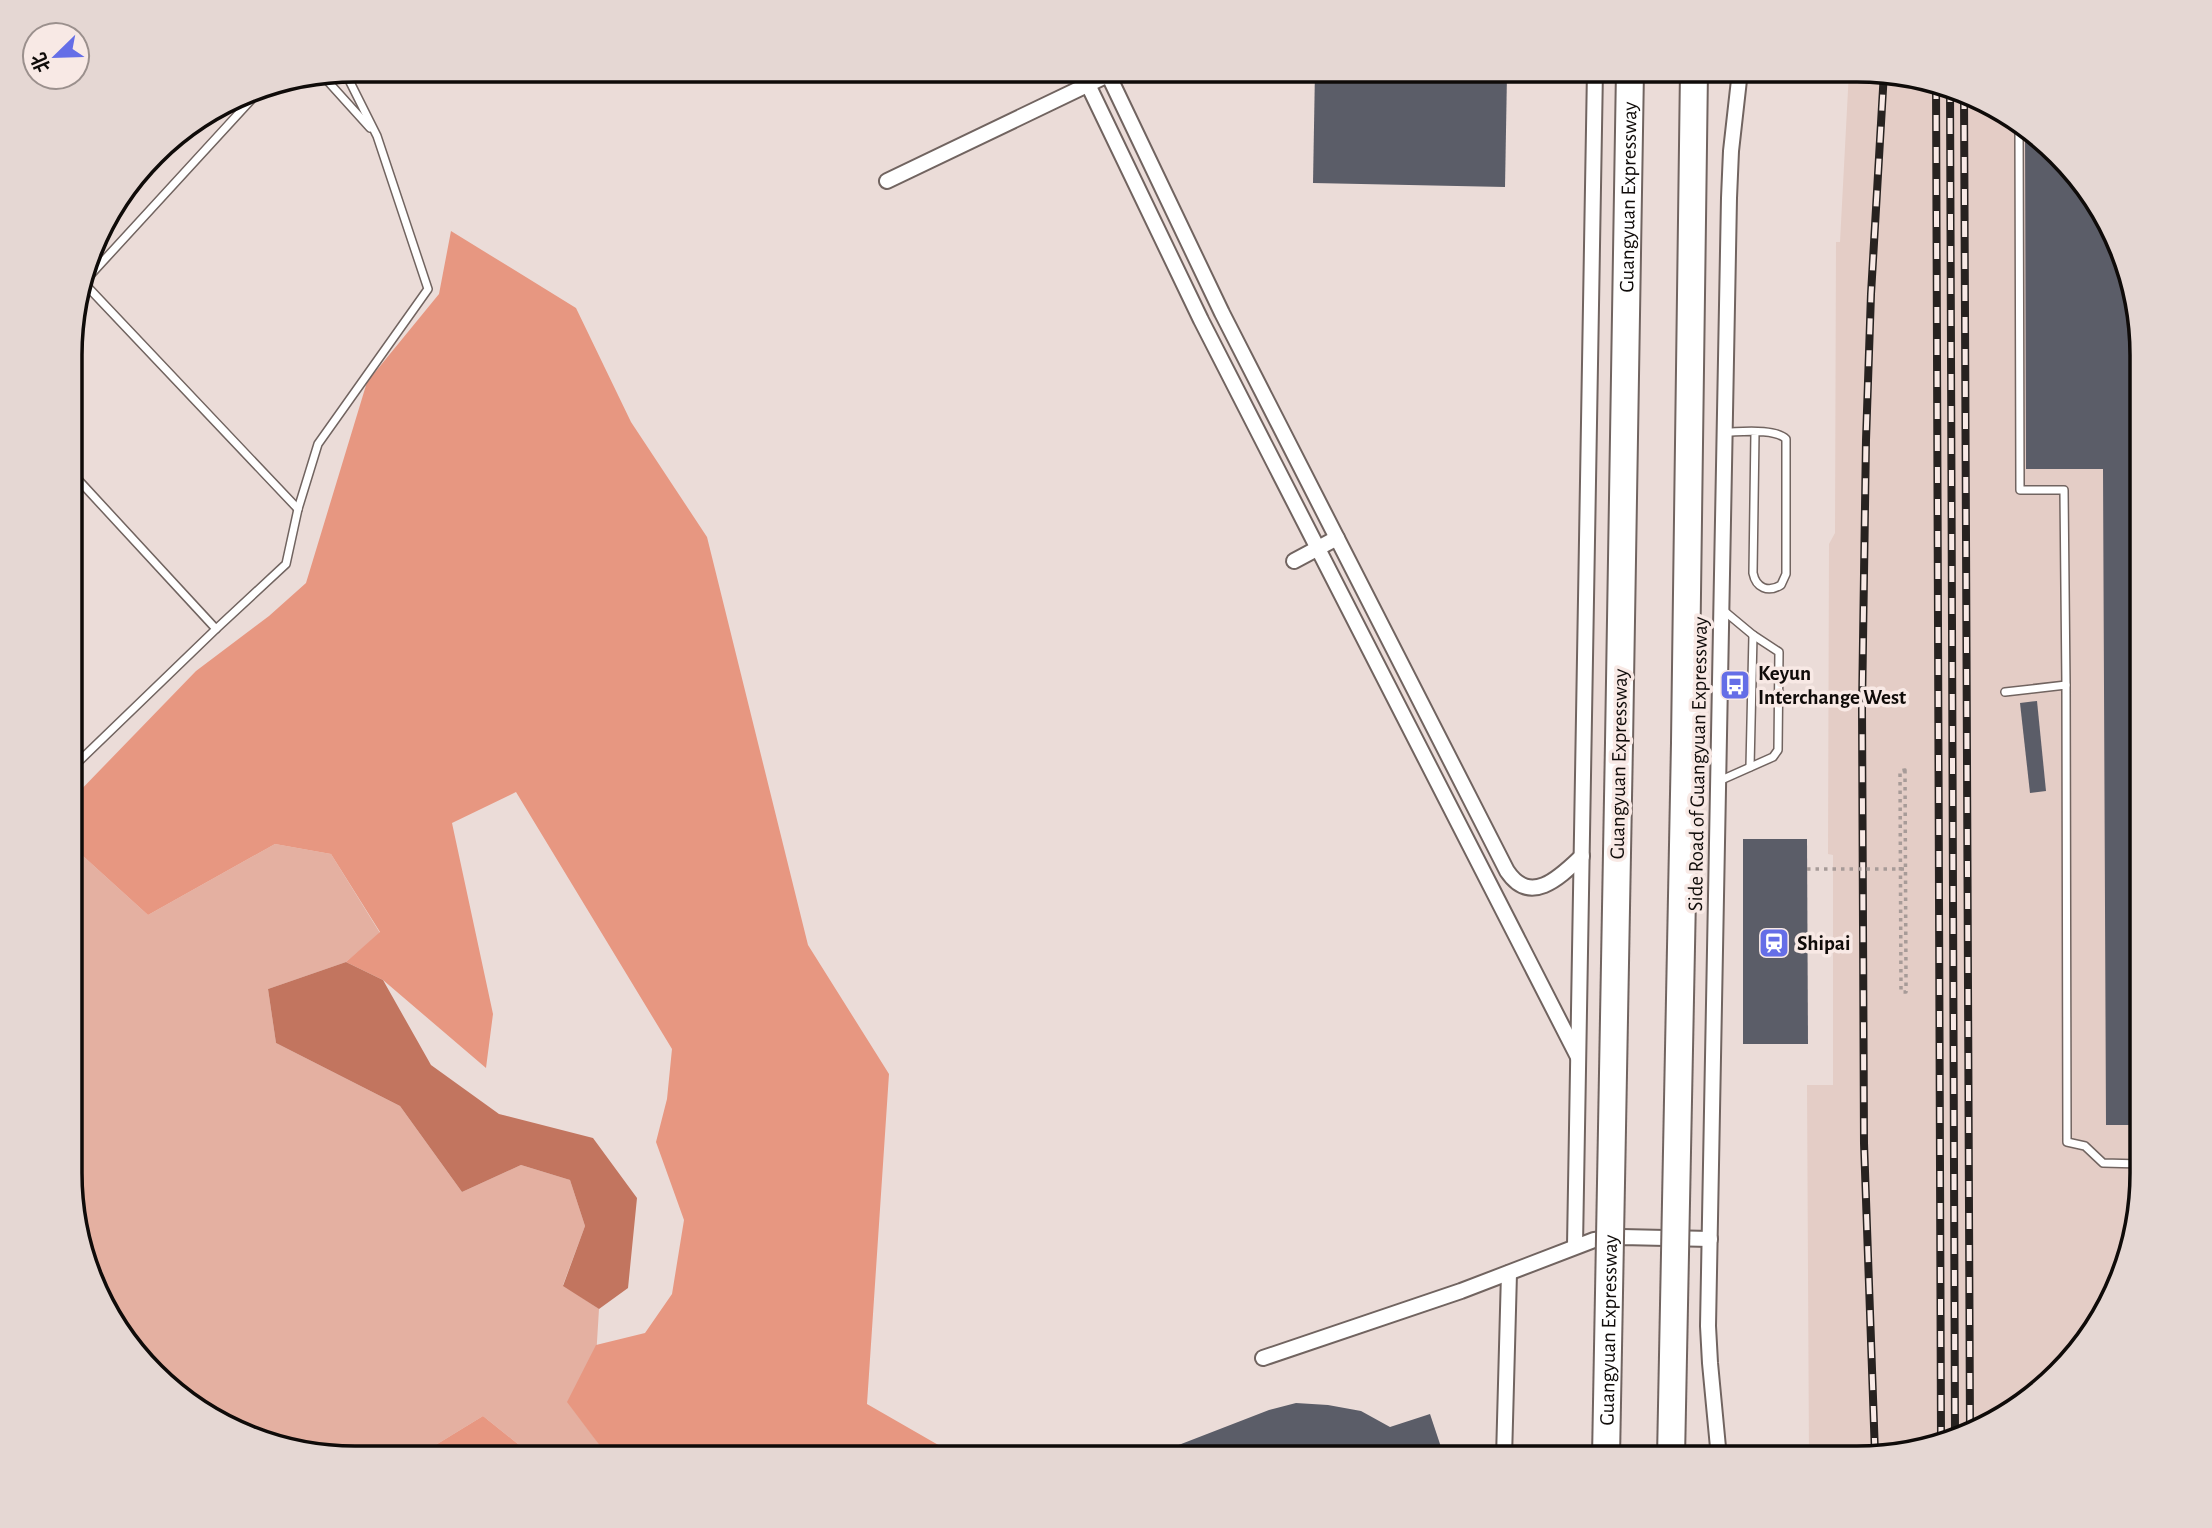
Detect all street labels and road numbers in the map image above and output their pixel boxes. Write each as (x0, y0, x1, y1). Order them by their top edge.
street label: Guangyuan Expressway (1616, 101, 1640, 293)
street label: Side Road of Guangyuan Expressway (1685, 616, 1711, 912)
street label: Guangyuan Expressway (1607, 668, 1631, 860)
street label: Guangyuan Expressway (1596, 1234, 1621, 1426)

